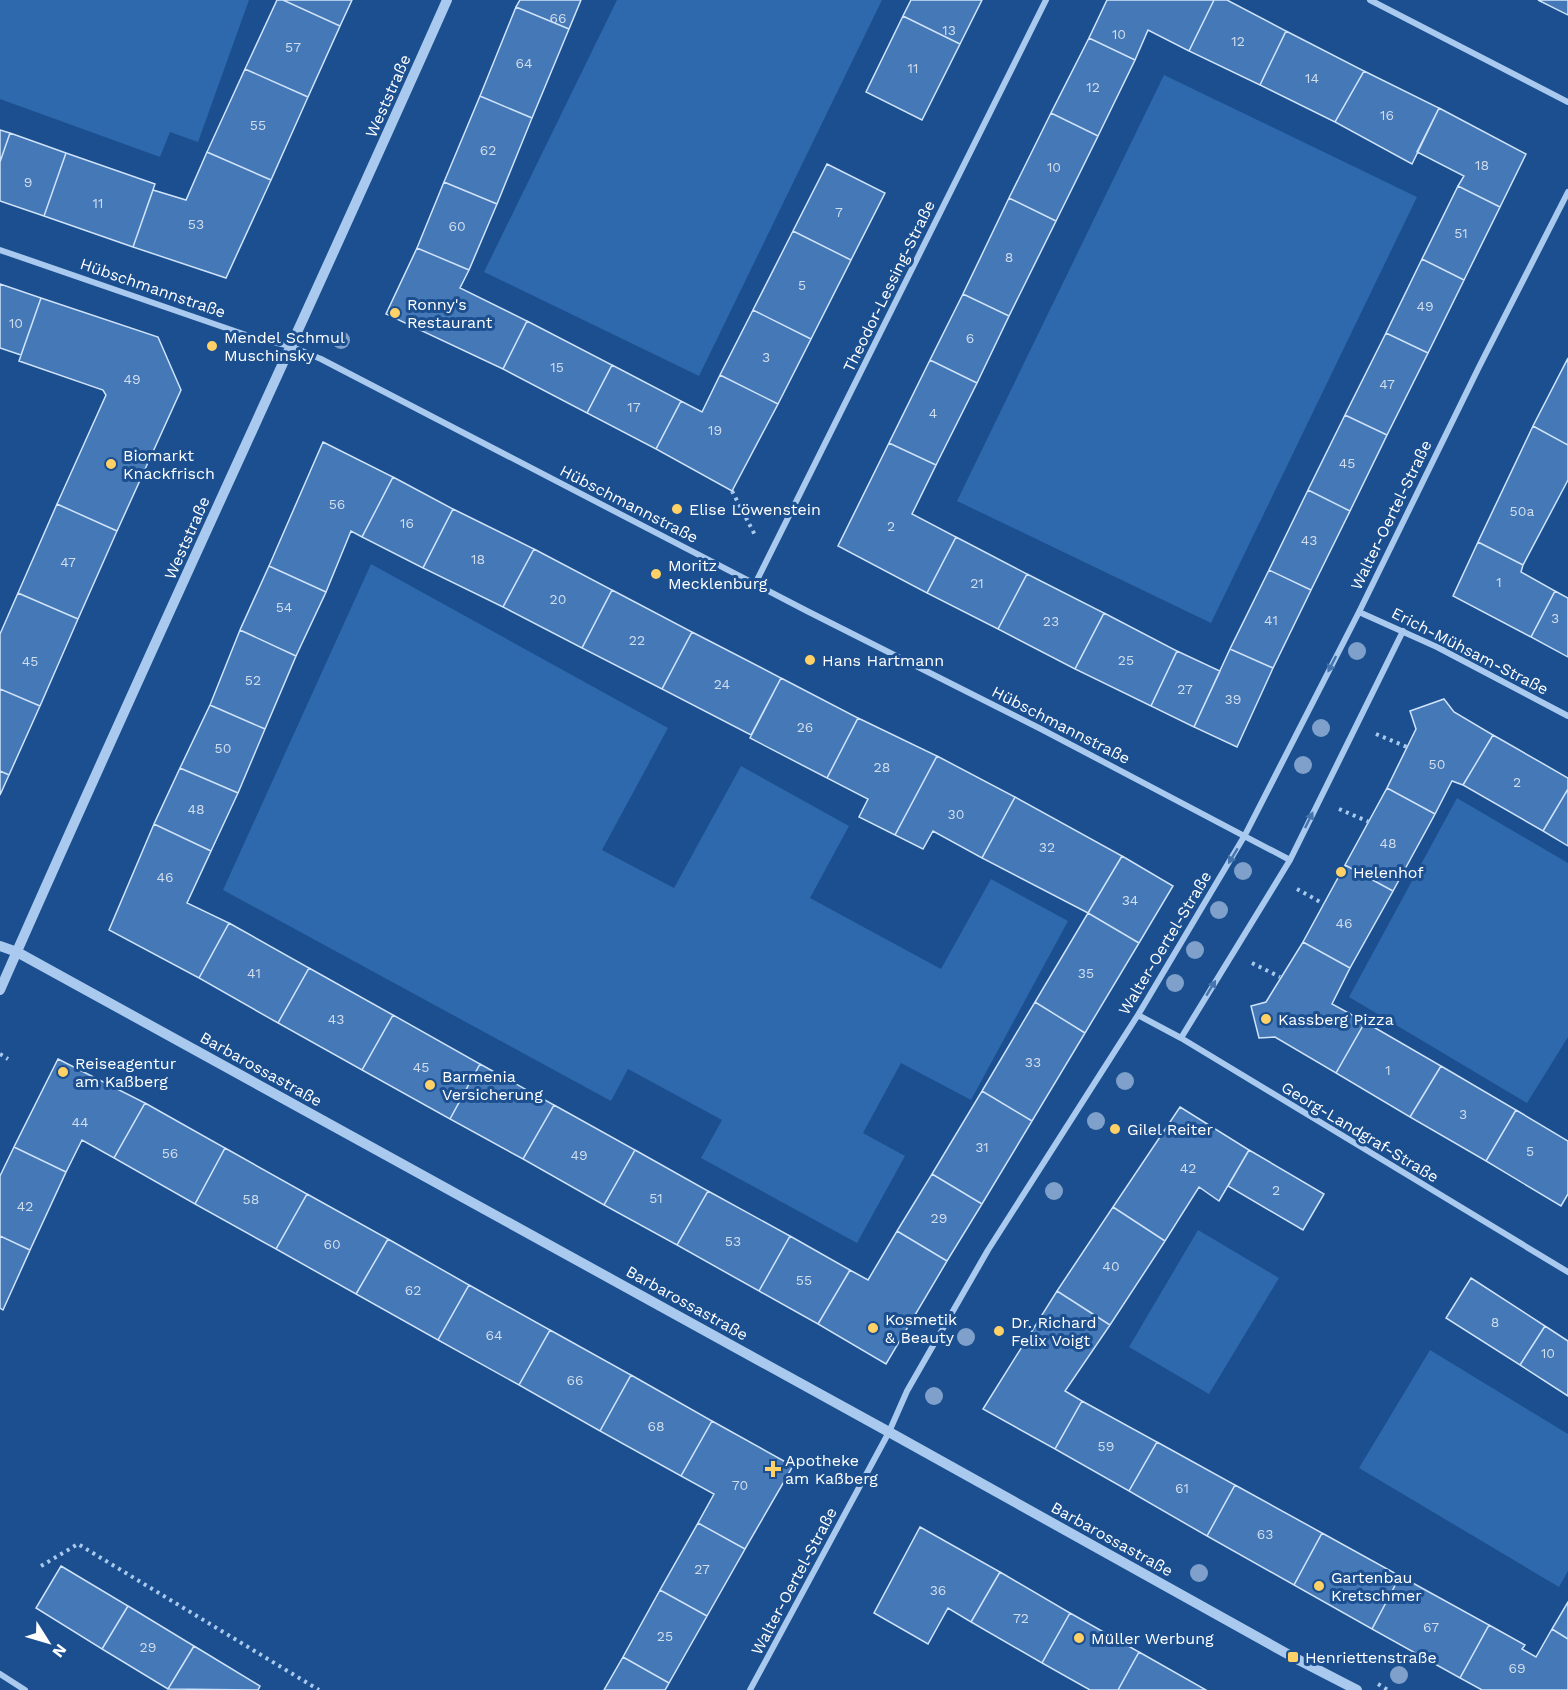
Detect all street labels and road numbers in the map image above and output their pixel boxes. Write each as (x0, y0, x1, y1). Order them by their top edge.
street label: Weststraße (361, 52, 415, 140)
street label: Theodor-Lessing-Straße (839, 197, 939, 375)
street label: Hübschmannstraße (78, 254, 228, 322)
street label: Walter-Oertel-Straße (1346, 437, 1436, 593)
street label: Hübschmannstraße (557, 461, 701, 547)
street label: Weststraße (160, 494, 214, 582)
street label: Erich-Mühsam-Straße (1388, 603, 1552, 699)
street label: Hübschmannstraße (989, 682, 1133, 768)
street label: Walter-Oertel-Straße (1115, 868, 1215, 1018)
street label: Barbarossastraße (197, 1028, 325, 1110)
street label: Georg-Landgraf-Straße (1278, 1077, 1442, 1187)
street label: Barbarossastraße (623, 1262, 751, 1344)
street label: Barbarossastraße (1048, 1498, 1176, 1580)
street label: Walter-Oertel-Straße (747, 1504, 841, 1658)

